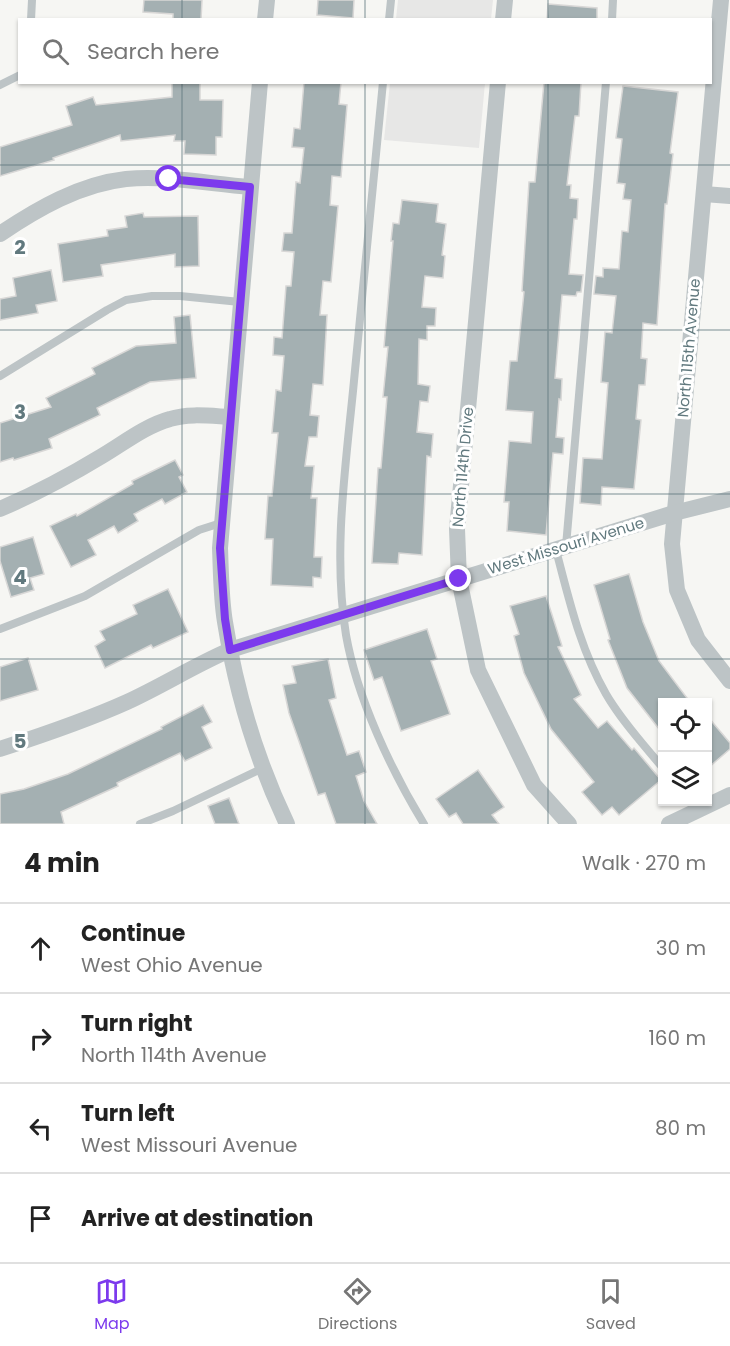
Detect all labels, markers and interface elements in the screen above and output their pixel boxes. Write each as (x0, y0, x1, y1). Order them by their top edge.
search box (18, 18, 712, 84)
icon: search (39, 35, 72, 68)
text: Search here (87, 36, 220, 67)
route start (155, 165, 181, 191)
text: 2 (14, 233, 26, 261)
street label: North 115th Avenue (672, 278, 705, 418)
text: 3 (14, 398, 26, 426)
street label: North 114th Drive (447, 406, 478, 528)
street label: West Missouri Avenue (485, 512, 647, 579)
text: 4 (13, 563, 27, 591)
route end (445, 565, 471, 591)
map controls (658, 698, 712, 806)
button: locate (658, 698, 712, 752)
text: 5 (14, 727, 27, 755)
button: layers (658, 752, 712, 806)
text: 4 min (24, 845, 100, 881)
text: Walk · 270 m (582, 849, 706, 877)
text: Continue (81, 918, 185, 949)
icon: ahead (24, 932, 57, 965)
text: 30 m (656, 934, 706, 962)
text: West Ohio Avenue (81, 951, 263, 979)
text: Turn right (81, 1008, 192, 1039)
icon: right (24, 1022, 57, 1055)
text: 160 m (648, 1024, 706, 1052)
text: North 114th Avenue (81, 1041, 267, 1069)
text: Turn left (81, 1098, 175, 1129)
icon: left (24, 1112, 57, 1145)
text: 80 m (655, 1114, 706, 1142)
text: West Missouri Avenue (81, 1131, 297, 1159)
icon: arrive (24, 1202, 57, 1235)
text: Arrive at destination (81, 1203, 313, 1234)
tab: Map (94, 1275, 130, 1336)
tab: Directions (318, 1275, 397, 1336)
tab: Saved (586, 1275, 636, 1336)

